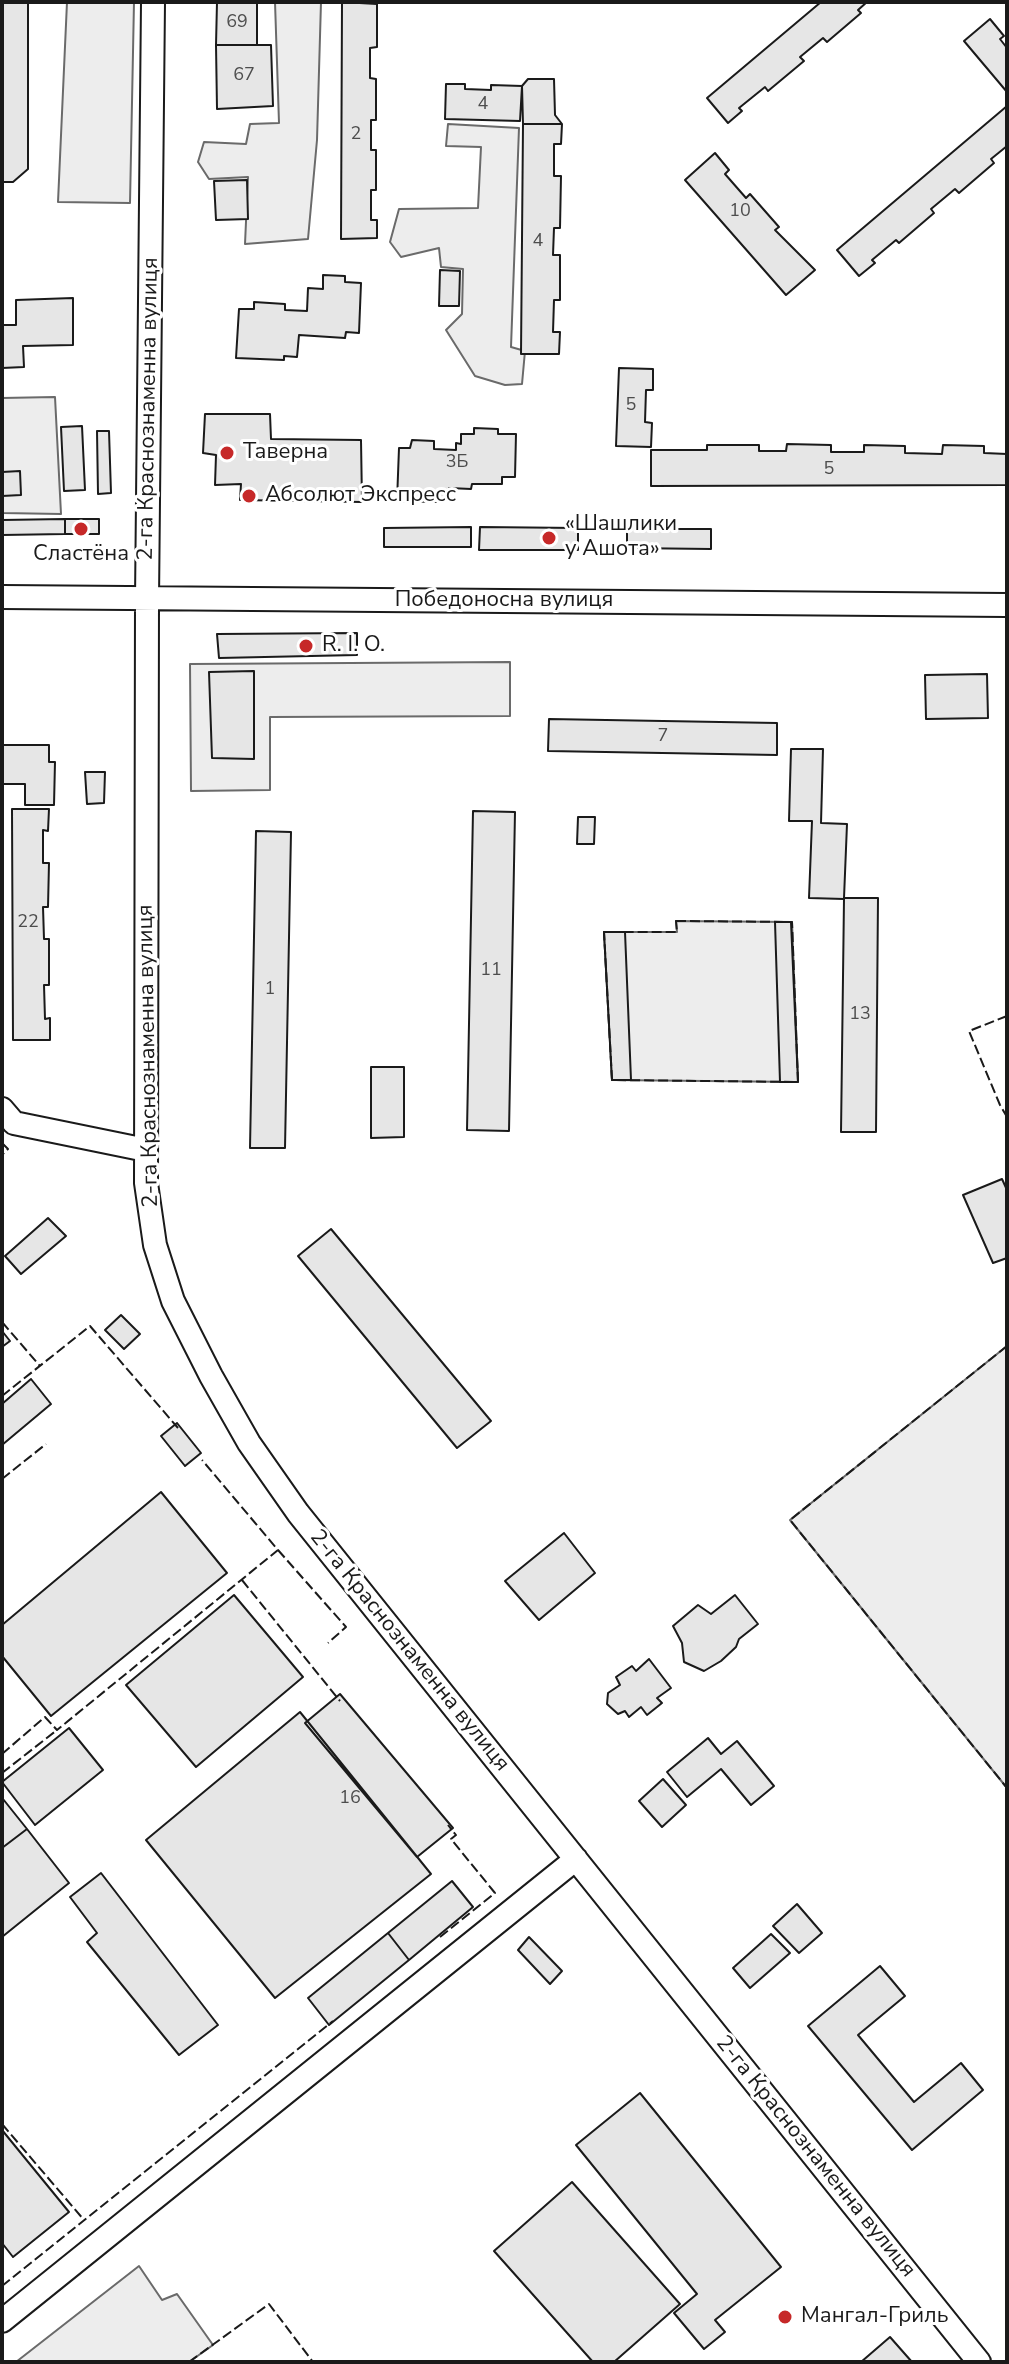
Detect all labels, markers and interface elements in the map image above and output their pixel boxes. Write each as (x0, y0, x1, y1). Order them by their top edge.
house number: 69 (226, 12, 248, 34)
house number: 67 (233, 65, 255, 87)
house number: 4 (478, 94, 488, 116)
house number: 2 (351, 124, 361, 146)
house number: 10 (729, 201, 751, 223)
house number: 4 (533, 231, 543, 253)
street label: 2-га Краснознаменна вулиця (133, 257, 165, 561)
house number: 5 (626, 395, 636, 417)
place label: Таверна (243, 440, 328, 466)
marker: Таверна (218, 444, 236, 462)
house number: 3Б (446, 452, 468, 474)
house number: 5 (824, 459, 834, 481)
place label: Абсолют Экспресс (265, 483, 456, 509)
marker: Абсолют Экспресс (240, 487, 258, 505)
place label: «Шашлики у Ашота» (565, 512, 677, 564)
marker: Сластёна (72, 520, 90, 538)
marker: «Шашлики у Ашота» (540, 529, 558, 547)
place label: Сластёна (33, 542, 129, 568)
street label: Победоносна вулиця (395, 588, 613, 614)
place label: R. I. O. (322, 633, 385, 659)
marker: R. I. O. (297, 637, 315, 655)
house number: 7 (658, 726, 668, 748)
street label: 2-га Краснознаменна вулиця (133, 904, 165, 1208)
house number: 22 (17, 912, 39, 934)
house number: 11 (480, 960, 502, 982)
house number: 1 (265, 979, 275, 1001)
house number: 13 (849, 1004, 871, 1026)
street label: 2-га Краснознаменна вулиця (303, 1525, 515, 1777)
house number: 16 (339, 1788, 361, 1810)
street label: 2-га Краснознаменна вулиця (709, 2031, 921, 2283)
place label: Мангал-Гриль (801, 2304, 948, 2330)
marker: Мангал-Гриль (776, 2308, 794, 2326)

